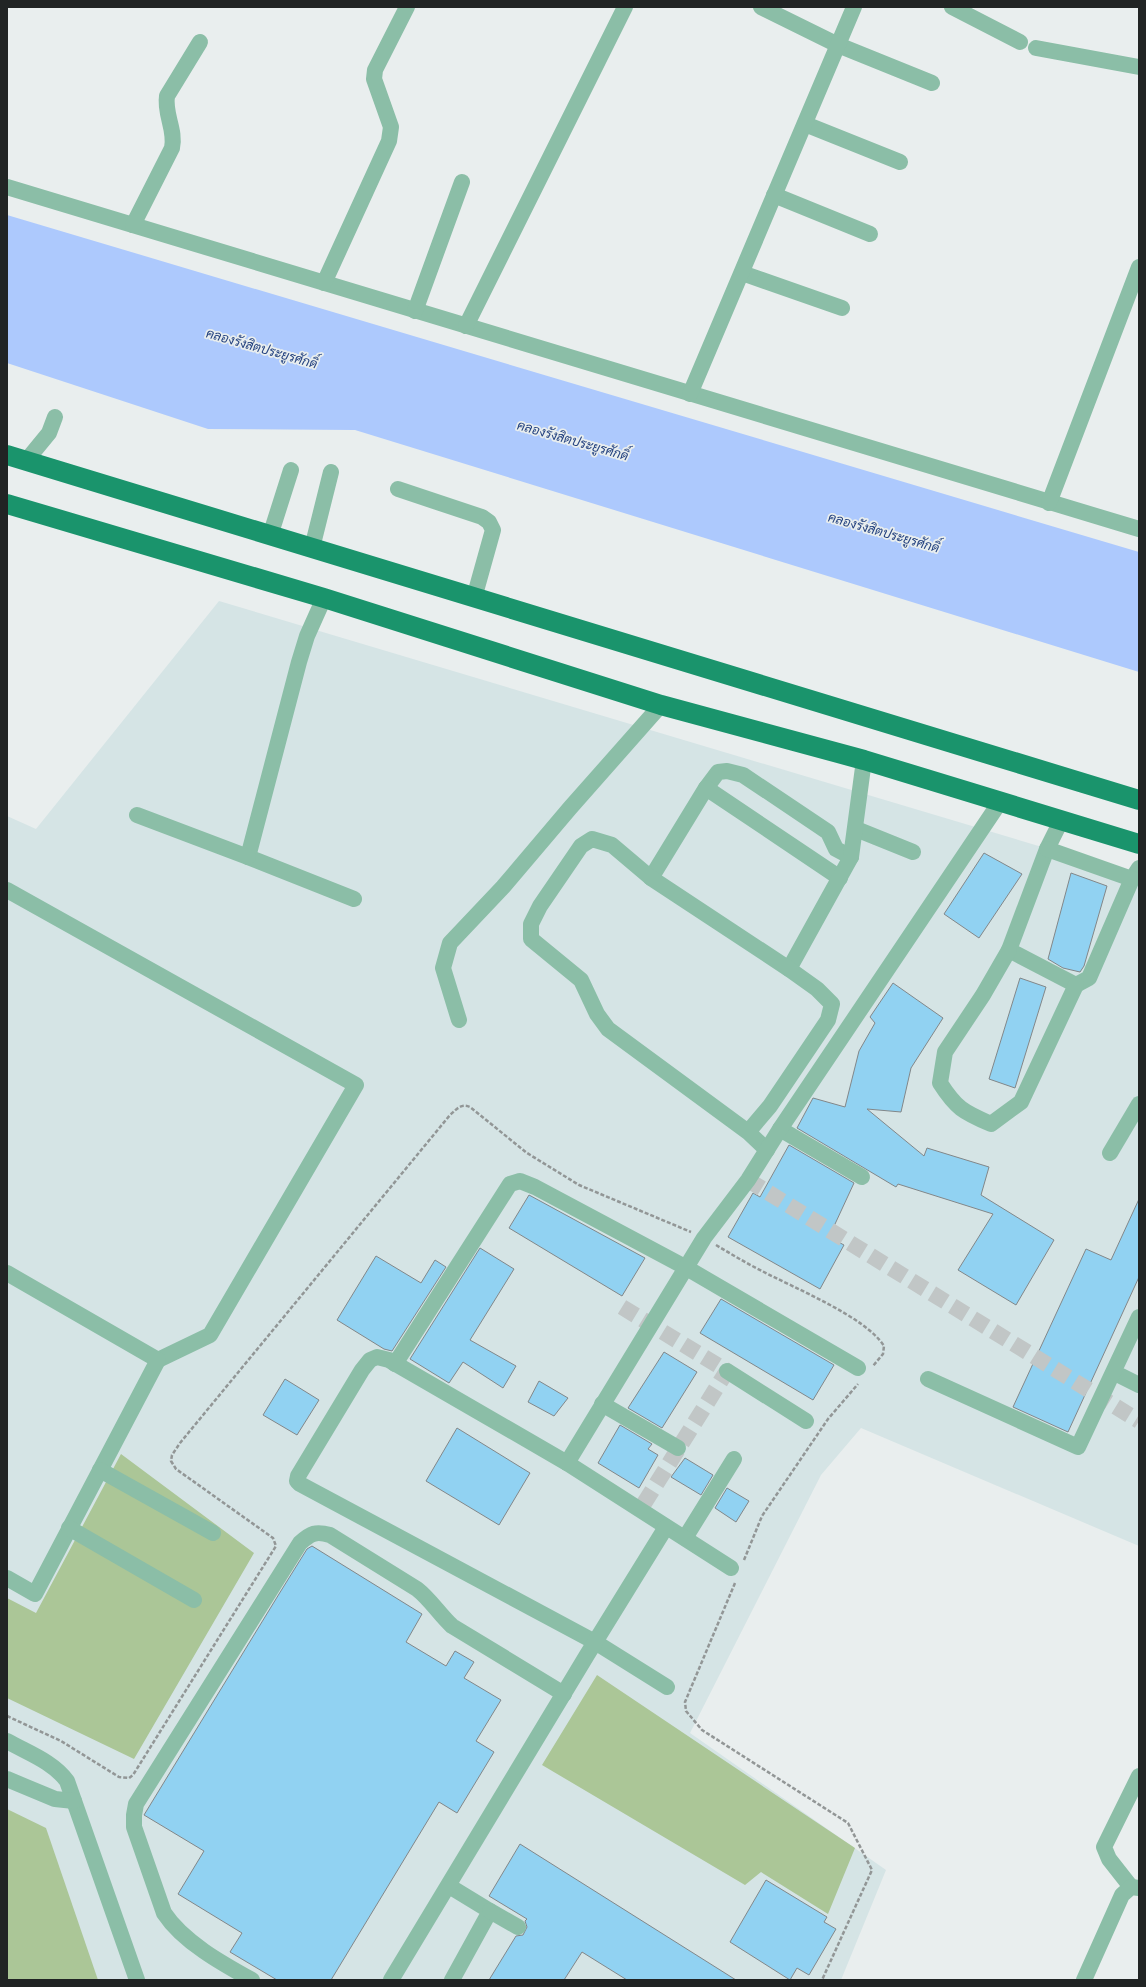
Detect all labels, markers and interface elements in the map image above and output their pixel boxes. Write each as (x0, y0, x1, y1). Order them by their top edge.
water label: คลองรังสิตประยูรศักดิ์ (204, 320, 323, 374)
water label: คลองรังสิตประยูรศักดิ์ (515, 412, 634, 466)
water label: คลองรังสิตประยูรศักดิ์ (826, 504, 945, 558)

